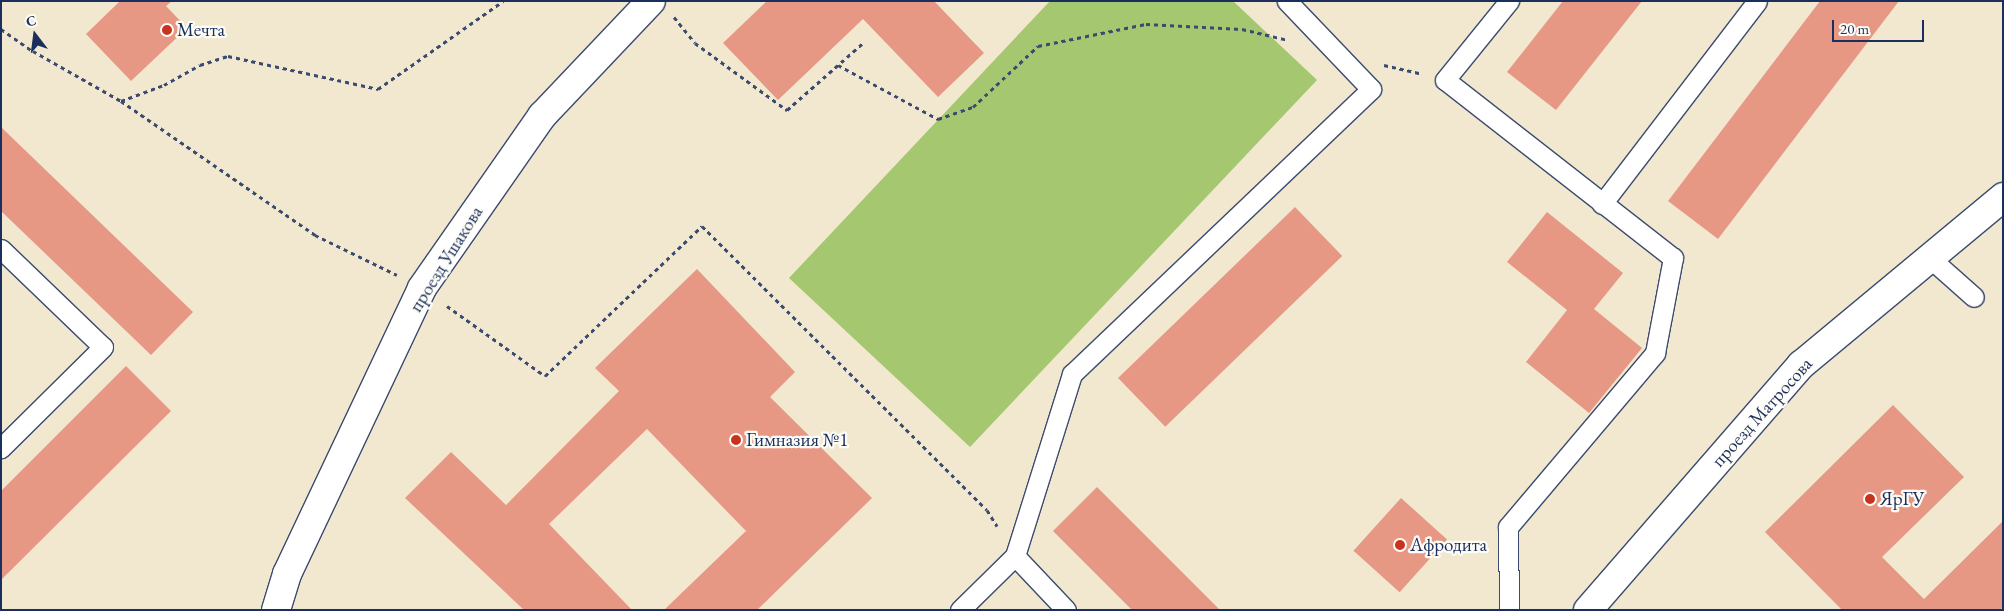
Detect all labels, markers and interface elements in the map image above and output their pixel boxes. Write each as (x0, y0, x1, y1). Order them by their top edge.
north arrow (10, 10, 60, 60)
scale bar (1834, 10, 1926, 42)
text: С (24, 11, 38, 30)
place label: Мечта (177, 19, 225, 41)
text: 20 m (1840, 19, 1869, 38)
marker: Мечта (161, 24, 173, 36)
street label: проезд Ушакова (404, 202, 488, 316)
street label: проезд Матросова (1707, 353, 1817, 471)
place label: Гимназия №1 (746, 429, 848, 451)
marker: Гимназия №1 (730, 434, 742, 446)
place label: ЯрГУ (1880, 488, 1925, 510)
marker: ЯрГУ (1864, 493, 1876, 505)
place label: Афродита (1410, 534, 1487, 556)
marker: Афродита (1394, 539, 1406, 551)

